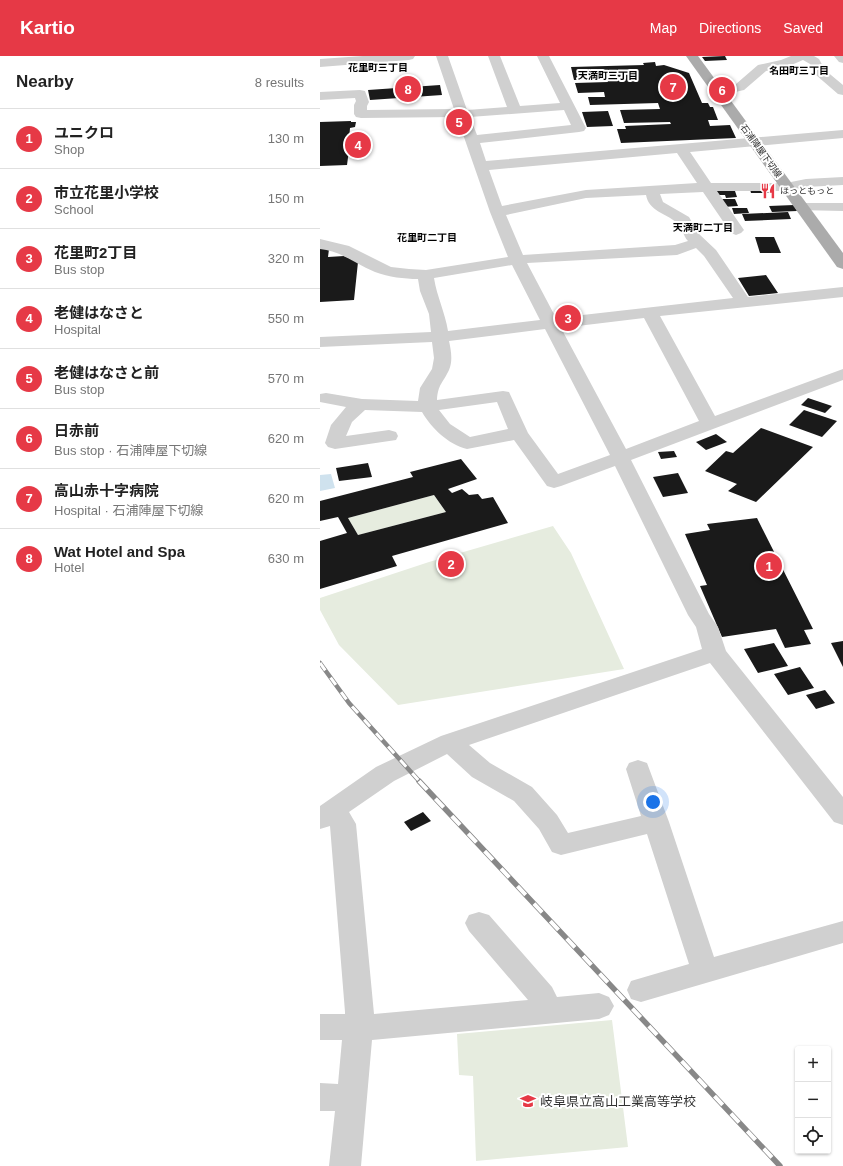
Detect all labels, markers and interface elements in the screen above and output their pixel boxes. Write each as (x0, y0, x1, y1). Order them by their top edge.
text: Kartio (20, 17, 75, 38)
text: Map (650, 20, 677, 36)
text: Directions (699, 20, 761, 36)
text: Saved (783, 20, 823, 36)
district label: 花里町三丁目 (348, 62, 408, 73)
district label: 名田町三丁目 (769, 65, 829, 76)
district label: 天満町三丁目 (578, 70, 638, 81)
text: Nearby (16, 72, 74, 91)
pin: 7 (660, 72, 686, 102)
pin: 8 (395, 74, 421, 104)
text: 8 results (255, 75, 304, 90)
pin: 6 (709, 75, 735, 105)
pin: 5 (446, 107, 472, 137)
street label: 石浦陣屋下切線 (738, 122, 785, 180)
text: ユニクロ (54, 124, 114, 141)
pin: 4 (345, 130, 371, 160)
text: 1 (25, 131, 33, 146)
text: 130 m (268, 131, 304, 146)
text: Shop (54, 142, 84, 157)
restaurant icon: ほっともっと (759, 182, 777, 200)
text: 市立花里小学校 (54, 184, 159, 201)
place label: ほっともっと (780, 186, 834, 196)
text: 2 (25, 191, 33, 206)
text: 150 m (268, 191, 304, 206)
text: School (54, 202, 94, 217)
district label: 天満町二丁目 (673, 222, 733, 233)
district label: 花里町二丁目 (397, 232, 457, 243)
text: 花里町2丁目 (54, 244, 137, 261)
text: 3 (25, 251, 33, 266)
text: 320 m (268, 251, 304, 266)
text: Bus stop (54, 262, 105, 277)
pin: 3 (555, 303, 581, 333)
text: 老健はなさと (54, 304, 144, 321)
text: 4 (25, 311, 33, 326)
text: 550 m (268, 311, 304, 326)
text: Hospital (54, 322, 101, 337)
text: 老健はなさと前 (54, 364, 159, 381)
text: 5 (25, 371, 33, 386)
text: 570 m (268, 371, 304, 386)
text: Bus stop (54, 382, 105, 397)
text: 日赤前 (54, 422, 99, 439)
text: 6 (25, 431, 33, 446)
text: 620 m (268, 431, 304, 446)
text: Bus stop · 石浦陣屋下切線 (54, 443, 207, 458)
text: 高山赤十字病院 (54, 482, 159, 499)
text: 7 (25, 491, 33, 506)
text: 620 m (268, 491, 304, 506)
text: Hospital · 石浦陣屋下切線 (54, 503, 204, 518)
text: Wat Hotel and Spa (54, 543, 185, 560)
pin: 2 (438, 549, 464, 579)
text: 8 (25, 551, 33, 566)
text: 630 m (268, 551, 304, 566)
pin: 1 (756, 551, 782, 581)
text: Hotel (54, 560, 84, 575)
your location (643, 792, 663, 812)
map controls (795, 1046, 831, 1154)
button: + (795, 1046, 831, 1082)
button: − (795, 1082, 831, 1118)
school or university icon: 岐阜県立高山工業高等学校 (519, 1092, 537, 1110)
place label: 岐阜県立高山工業高等学校 (540, 1094, 696, 1109)
button: locate (795, 1118, 831, 1154)

